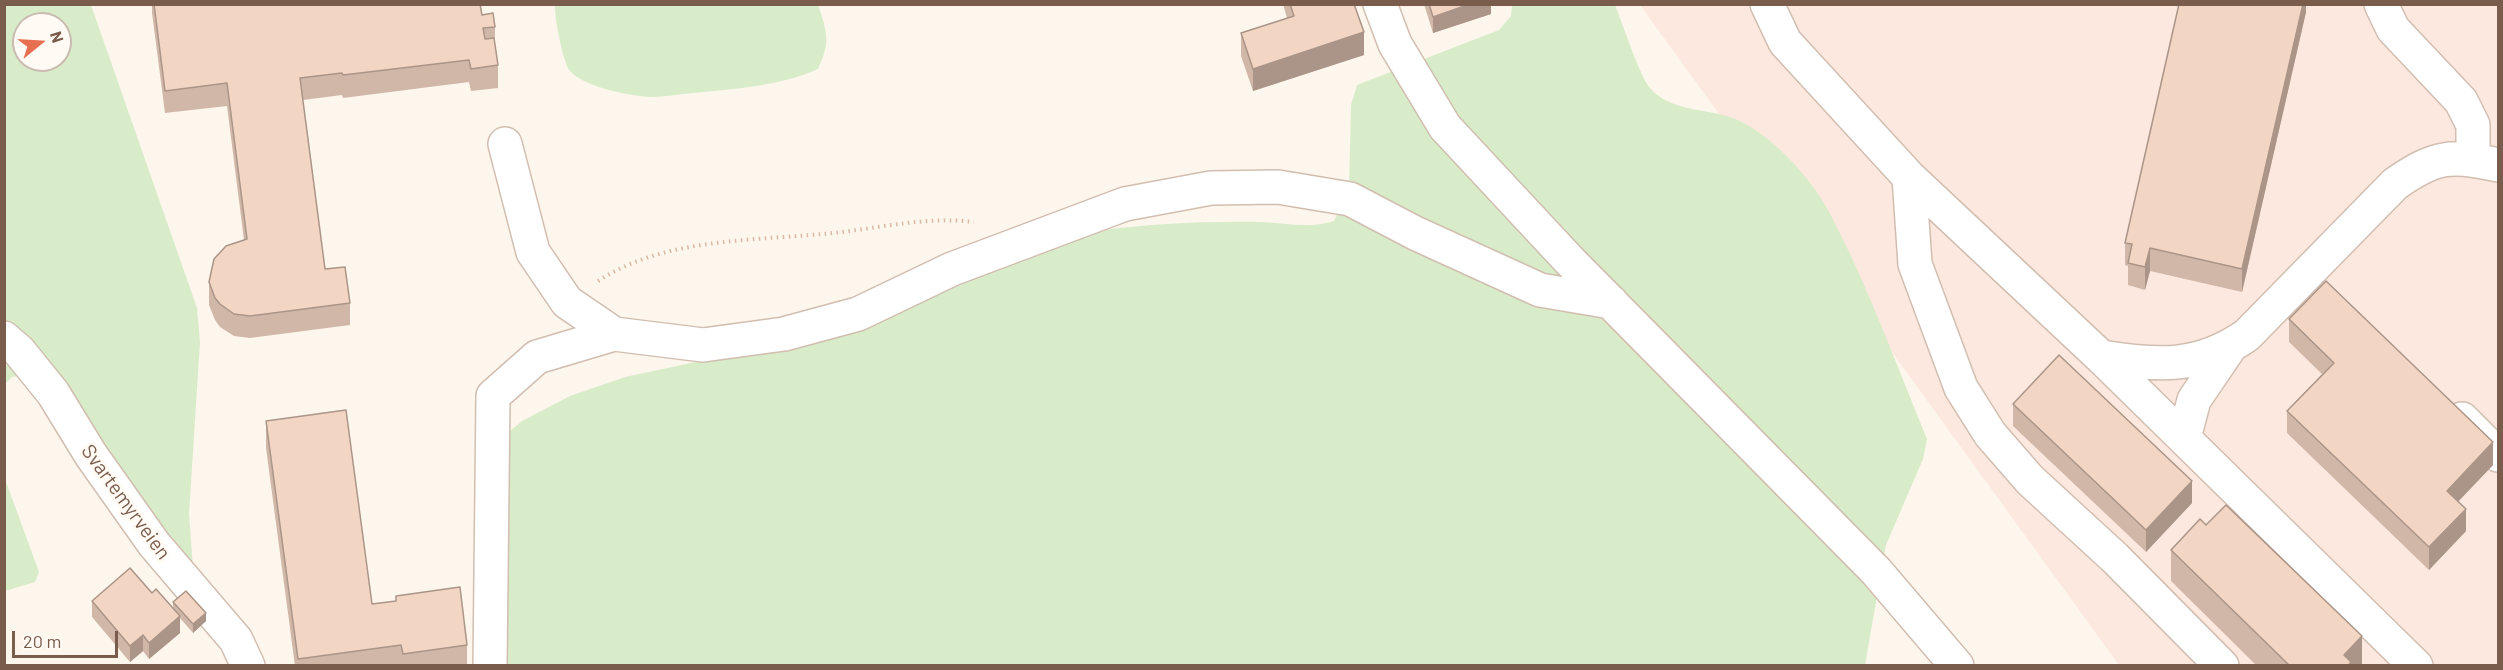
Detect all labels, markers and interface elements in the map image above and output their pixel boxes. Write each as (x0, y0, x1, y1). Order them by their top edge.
north arrow (12, 12, 72, 72)
text: N (47, 29, 68, 45)
street label: Svartemyrveien (76, 440, 176, 564)
scale bar (15, 619, 122, 657)
text: 20 m (23, 630, 61, 652)

